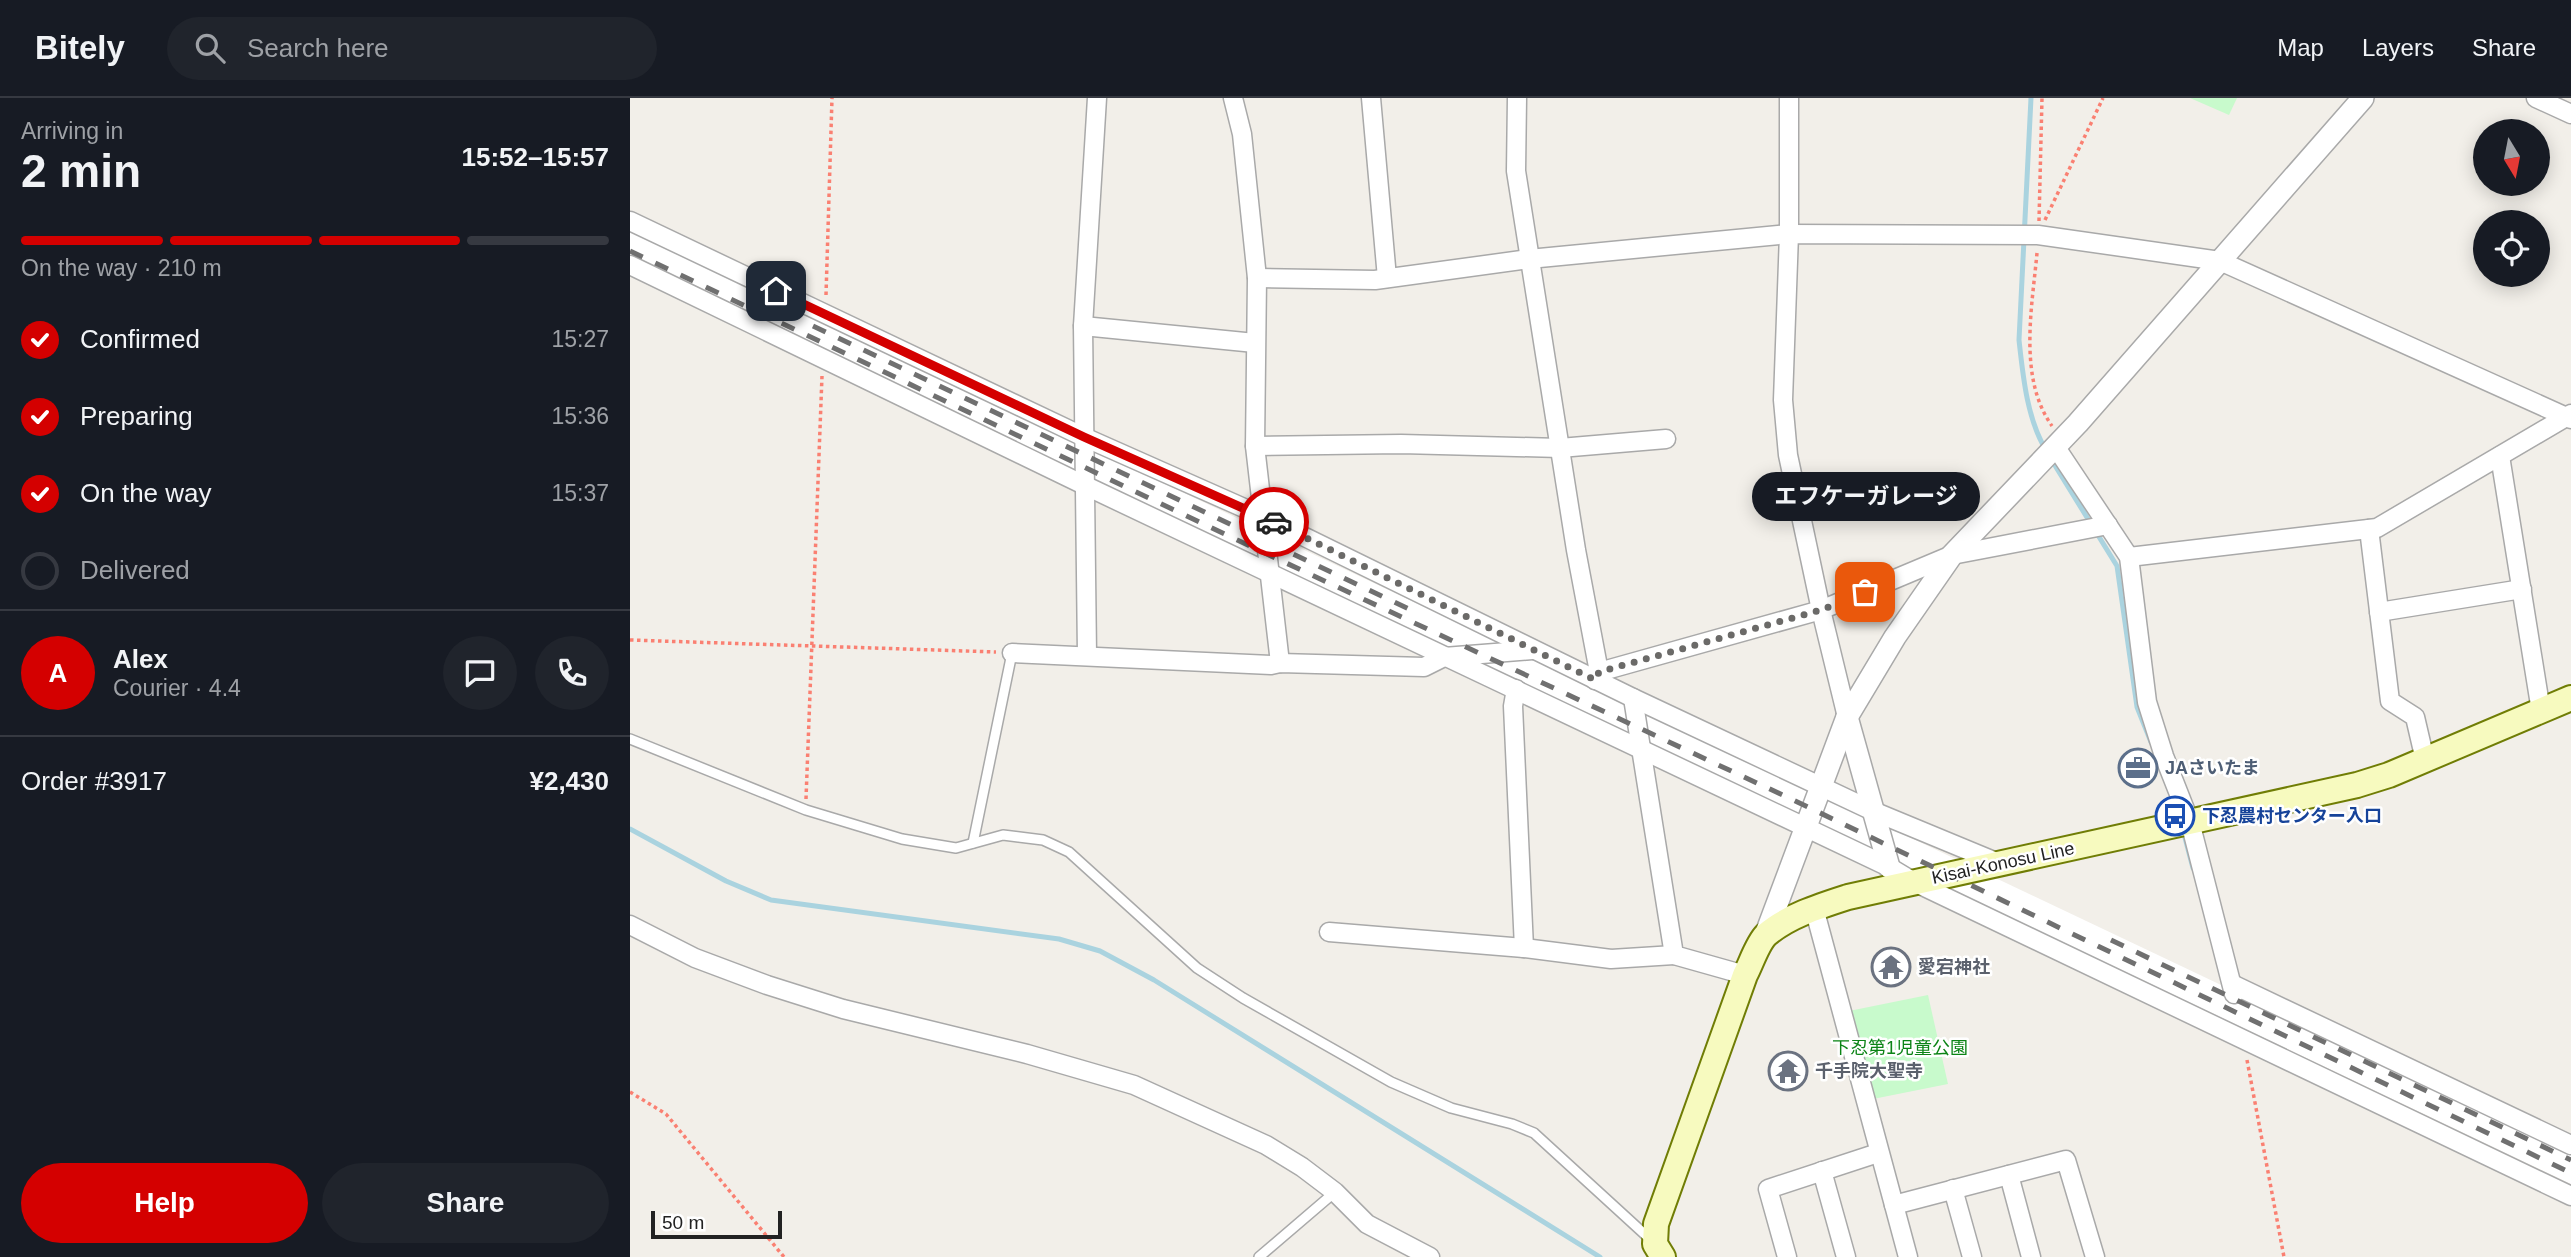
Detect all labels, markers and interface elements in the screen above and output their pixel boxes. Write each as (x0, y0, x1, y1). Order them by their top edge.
search box (167, 17, 657, 80)
text: Bitely (35, 29, 125, 66)
icon: search (191, 29, 229, 67)
text: Search here (247, 33, 389, 63)
text: Map (2277, 34, 2324, 61)
text: Layers (2362, 34, 2434, 61)
text: Share (2472, 34, 2536, 61)
text: Arriving in (21, 118, 123, 144)
north arrow (2473, 119, 2550, 196)
map controls (2473, 119, 2550, 287)
text: 15:52–15:57 (462, 142, 609, 172)
text: 2 min (21, 145, 141, 197)
button: locate (2473, 210, 2550, 287)
text: On the way · 210 m (21, 255, 222, 281)
pin (746, 261, 806, 321)
icon: home (757, 272, 795, 310)
icon: check (21, 321, 59, 359)
text: Confirmed (80, 324, 200, 354)
text: 15:27 (551, 326, 609, 352)
icon: check (21, 398, 59, 436)
text: Preparing (80, 401, 193, 431)
text: 15:36 (551, 403, 609, 429)
callout: エフケーガレージ (1751, 473, 1979, 522)
icon: check (21, 475, 59, 513)
text: On the way (80, 478, 212, 508)
text: 15:37 (551, 480, 609, 506)
text: エフケーガレージ (1774, 483, 1958, 509)
courier (1239, 487, 1309, 557)
icon: car (1255, 503, 1293, 541)
text: Delivered (80, 555, 190, 585)
pin (1835, 562, 1895, 622)
icon: bag (1846, 573, 1884, 611)
button: chat (443, 636, 517, 710)
button: phone (535, 636, 609, 710)
text: Alex (113, 644, 168, 674)
text: A (49, 658, 67, 688)
text: Courier · 4.4 (113, 675, 241, 701)
office icon: JAさいたま (2117, 747, 2159, 789)
place label: JAさいたま (2165, 758, 2259, 778)
text: Order #3917 (21, 766, 167, 796)
text: ¥2,430 (529, 766, 609, 796)
bus stop icon: 下忍農村センター入口 (2154, 795, 2196, 837)
place label: 下忍農村センター入口 (2202, 806, 2382, 826)
street label: Kisai-Konosu Line (1930, 838, 2076, 888)
temple icon: 愛宕神社 (1870, 946, 1912, 988)
place label: 愛宕神社 (1918, 957, 1990, 977)
park label: 下忍第1児童公園 (1832, 1038, 1968, 1058)
temple icon: 千手院大聖寺 (1767, 1050, 1809, 1092)
place label: 千手院大聖寺 (1815, 1061, 1923, 1081)
button: Help (21, 1163, 308, 1243)
button: Share (322, 1163, 609, 1243)
scale bar (651, 1208, 782, 1240)
text: 50 m (662, 1212, 704, 1233)

